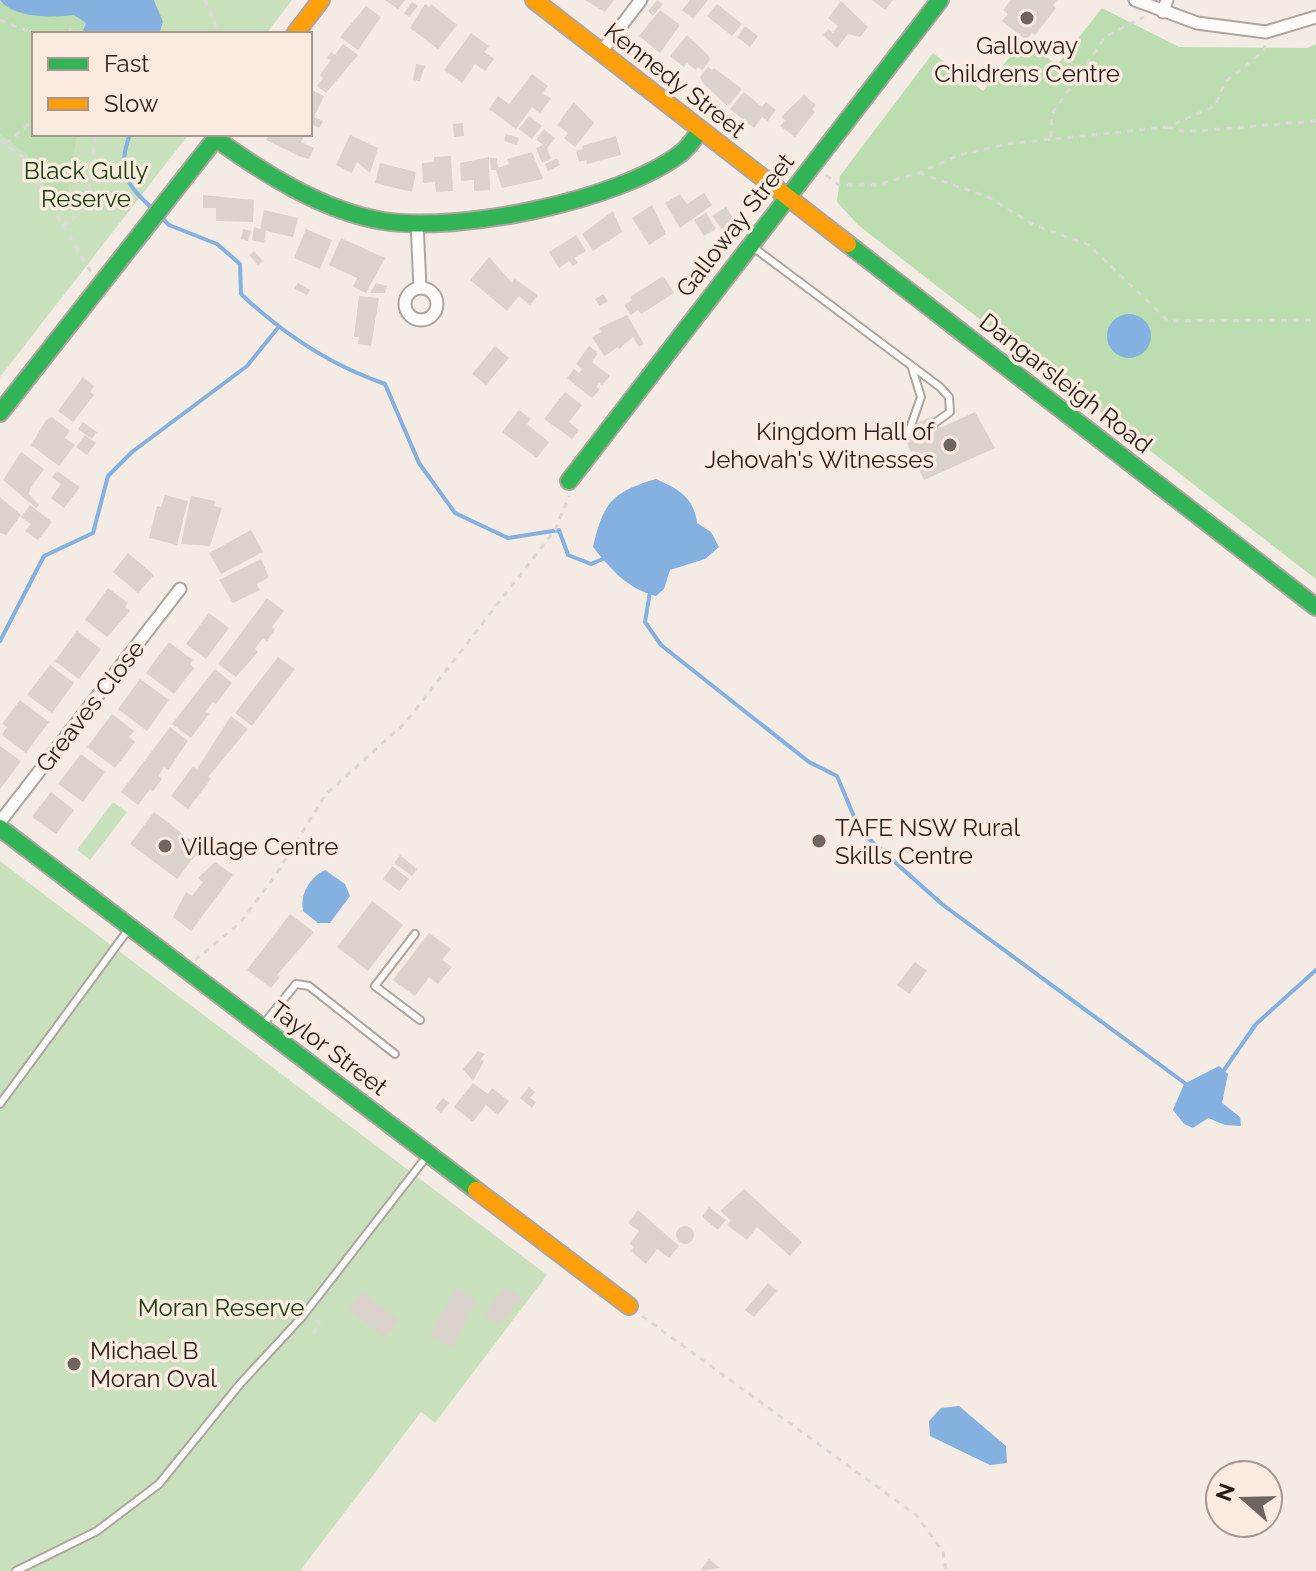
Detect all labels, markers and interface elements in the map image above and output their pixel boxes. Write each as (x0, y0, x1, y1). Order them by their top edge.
marker: Galloway Childrens Centre (1018, 9, 1036, 27)
street label: Kennedy Street (599, 16, 751, 144)
place label: Galloway Childrens Centre (934, 31, 1120, 88)
legend (32, 32, 312, 136)
text: Fast (104, 49, 149, 78)
text: Slow (104, 89, 159, 118)
street label: Galloway Street (670, 147, 800, 303)
park label: Black Gully Reserve (24, 156, 148, 213)
street label: Dangarsleigh Road (974, 307, 1158, 459)
place label: Kingdom Hall of Jehovah's Witnesses (705, 417, 935, 474)
marker: Kingdom Hall of Jehovah's Witnesses (941, 436, 959, 454)
street label: Greaves Close (30, 634, 150, 778)
place label: TAFE NSW Rural Skills Centre (835, 813, 1020, 870)
place label: Village Centre (181, 832, 338, 861)
marker: TAFE NSW Rural Skills Centre (810, 832, 828, 850)
marker: Village Centre (156, 837, 174, 855)
street label: Taylor Street (265, 995, 393, 1101)
park label: Moran Reserve (138, 1293, 304, 1322)
place label: Michael B Moran Oval (90, 1336, 217, 1393)
marker: Michael B Moran Oval (65, 1355, 83, 1373)
north arrow (1204, 1459, 1284, 1539)
text: N (1210, 1480, 1240, 1504)

